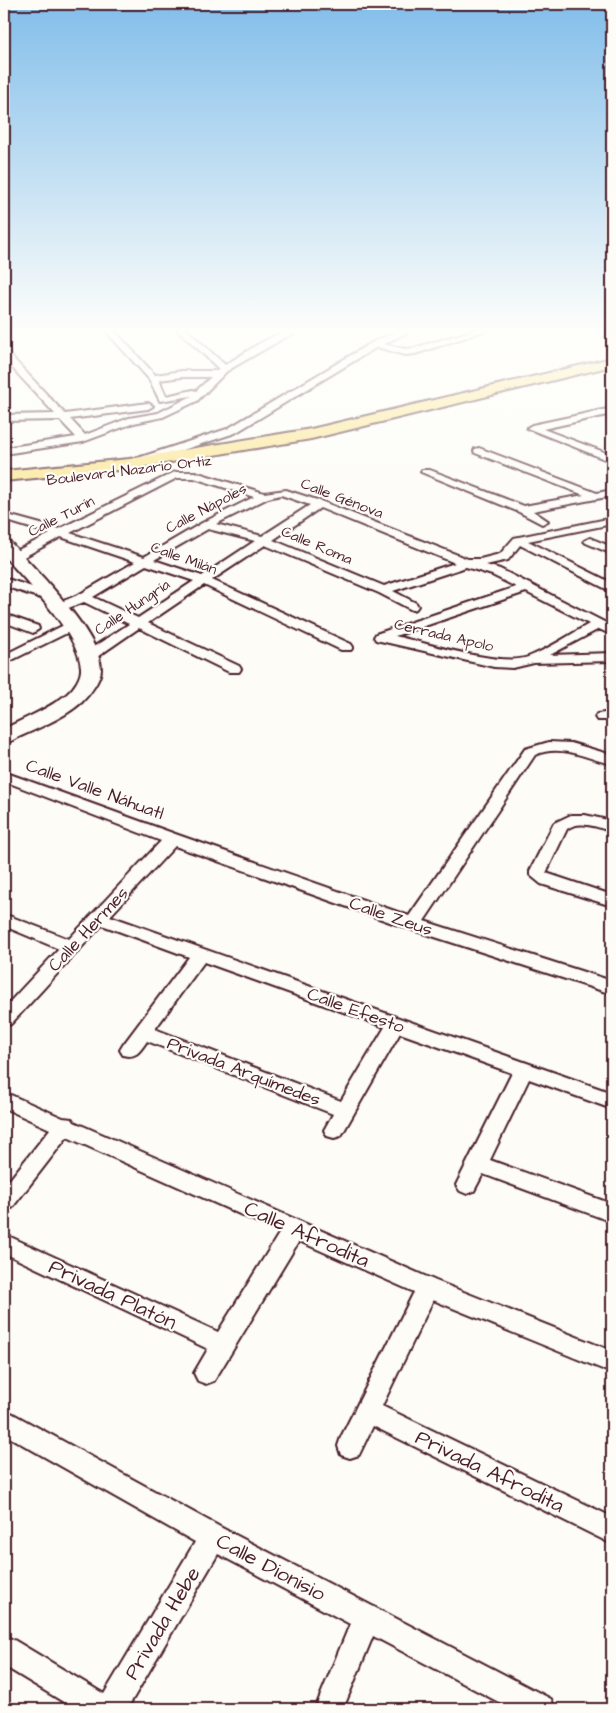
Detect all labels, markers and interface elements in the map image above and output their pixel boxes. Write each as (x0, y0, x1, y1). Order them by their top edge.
street label: Boulevard Nazario Ortiz (46, 450, 213, 491)
street label: Calle Génova (297, 473, 387, 524)
street label: Calle Nápoles (162, 478, 251, 539)
street label: Calle Turín (24, 490, 99, 542)
street label: Calle Roma (278, 521, 356, 570)
street label: Calle Milán (148, 537, 220, 580)
street label: Calle Hungría (90, 574, 175, 641)
street label: Cerrada Apolo (392, 614, 496, 657)
street label: Calle Valle Náhuatl (22, 753, 168, 826)
street label: Calle Hermes (42, 881, 134, 977)
street label: Calle Zeus (346, 891, 436, 942)
street label: Calle Efesto (304, 981, 408, 1040)
street label: Privada Arquímedes (163, 1031, 324, 1112)
street label: Calle Afrodita (240, 1194, 374, 1275)
street label: Privada Platón (44, 1252, 181, 1337)
street label: Privada Afrodita (411, 1423, 569, 1520)
street label: Calle Dionisio (211, 1527, 331, 1608)
street label: Privada Hebe (117, 1561, 208, 1685)

